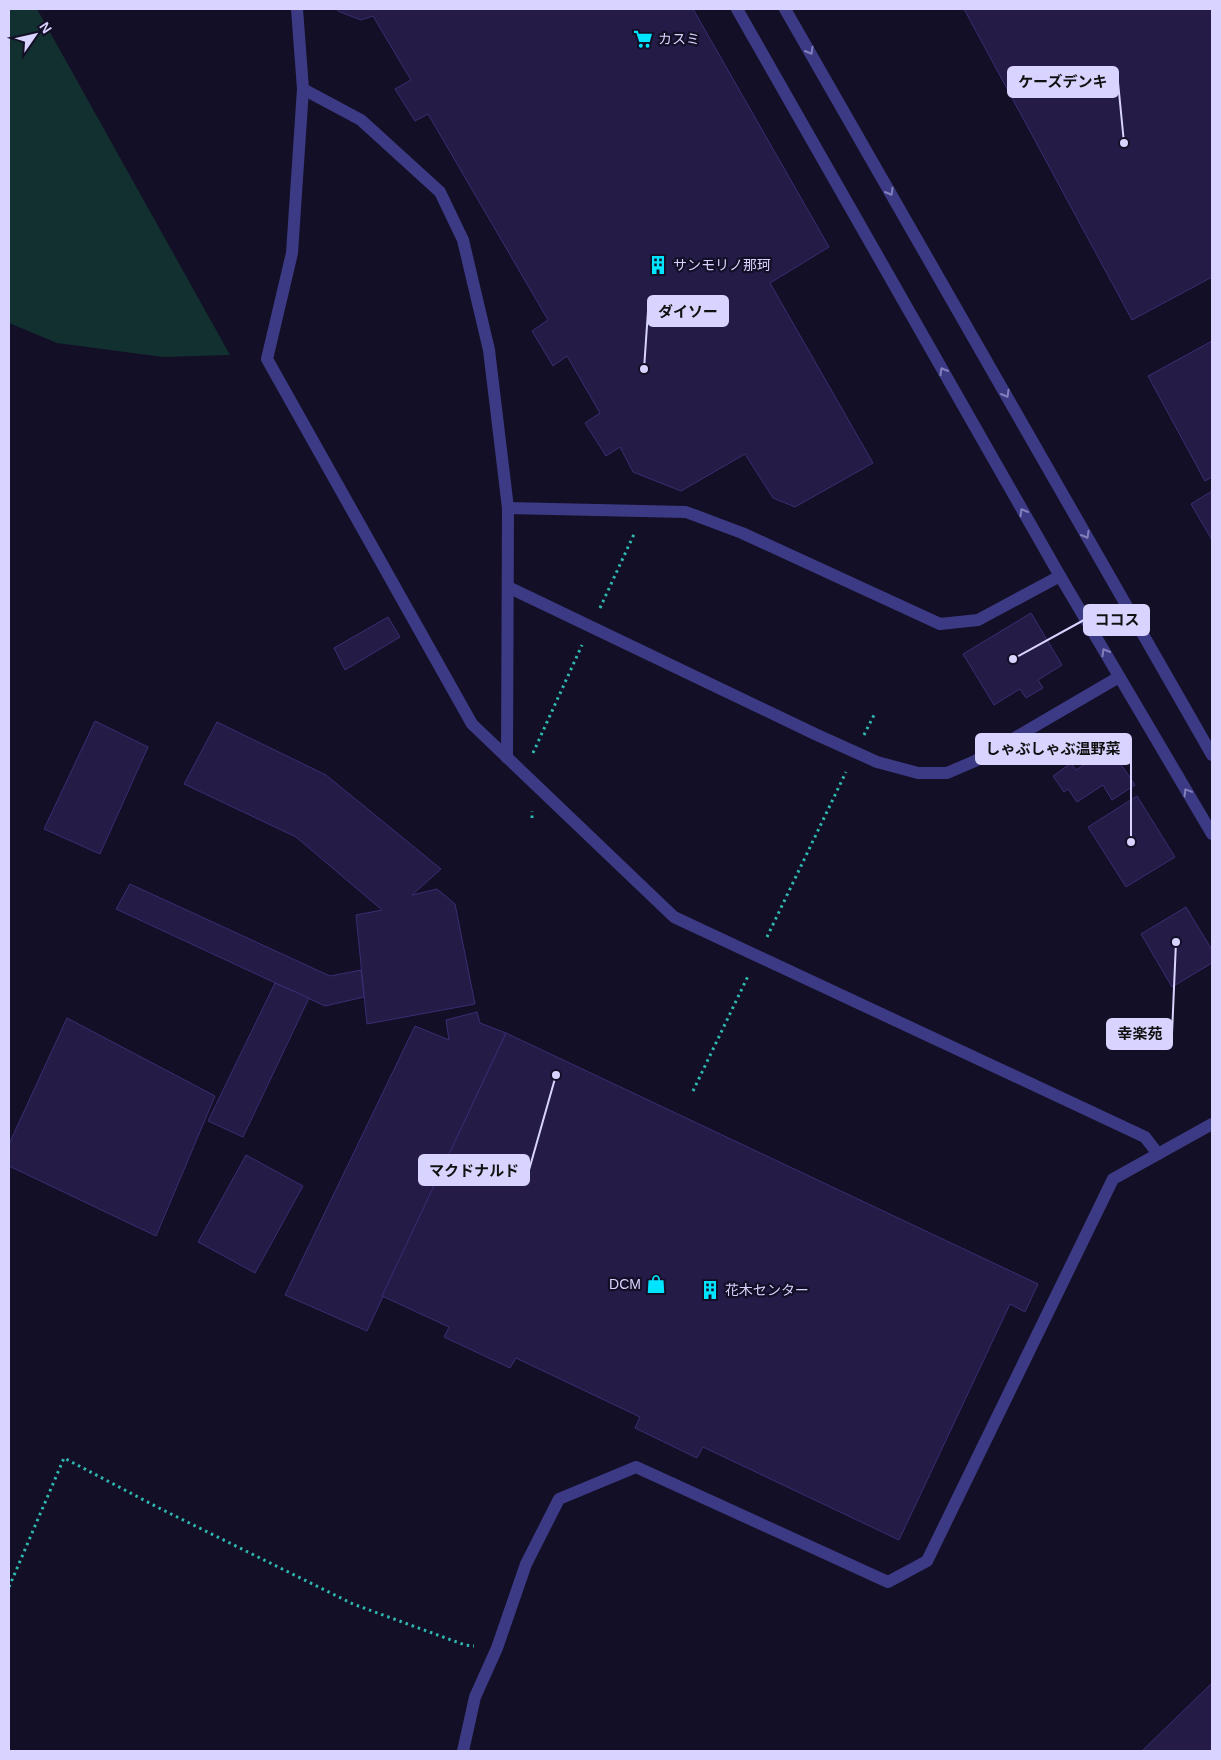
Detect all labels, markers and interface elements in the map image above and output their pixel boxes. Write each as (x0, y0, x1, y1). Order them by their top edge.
north arrow (10, 10, 60, 60)
text: N (36, 19, 55, 36)
supermarket icon: カスミ (632, 28, 654, 50)
place label: カスミ (658, 31, 700, 47)
one-way arrow (803, 46, 813, 55)
callout: ケーズデンキ (1008, 67, 1118, 97)
text: ケーズデンキ (1018, 73, 1108, 90)
one-way arrow (884, 187, 894, 196)
building icon: サンモリノ那珂 (647, 254, 669, 276)
place label: サンモリノ那珂 (673, 257, 771, 273)
callout: ダイソー (648, 296, 728, 326)
text: ダイソー (658, 303, 718, 320)
one-way arrow (939, 367, 949, 376)
one-way arrow (999, 389, 1009, 398)
one-way arrow (1019, 508, 1029, 517)
one-way arrow (1080, 530, 1090, 539)
callout: ココス (1084, 605, 1149, 635)
text: ココス (1094, 611, 1140, 628)
one-way arrow (1101, 649, 1111, 658)
callout: しゃぶしゃぶ温野菜 (976, 734, 1131, 764)
text: しゃぶしゃぶ温野菜 (985, 740, 1121, 757)
one-way arrow (1184, 789, 1194, 798)
callout: 幸楽苑 (1107, 1019, 1172, 1049)
text: 幸楽苑 (1117, 1025, 1163, 1042)
callout: マクドナルド (419, 1155, 529, 1185)
text: マクドナルド (429, 1162, 519, 1179)
shop icon: DCM (645, 1273, 667, 1295)
place label: DCM (609, 1276, 641, 1292)
building icon: 花木センター (699, 1279, 721, 1301)
place label: 花木センター (725, 1282, 809, 1298)

